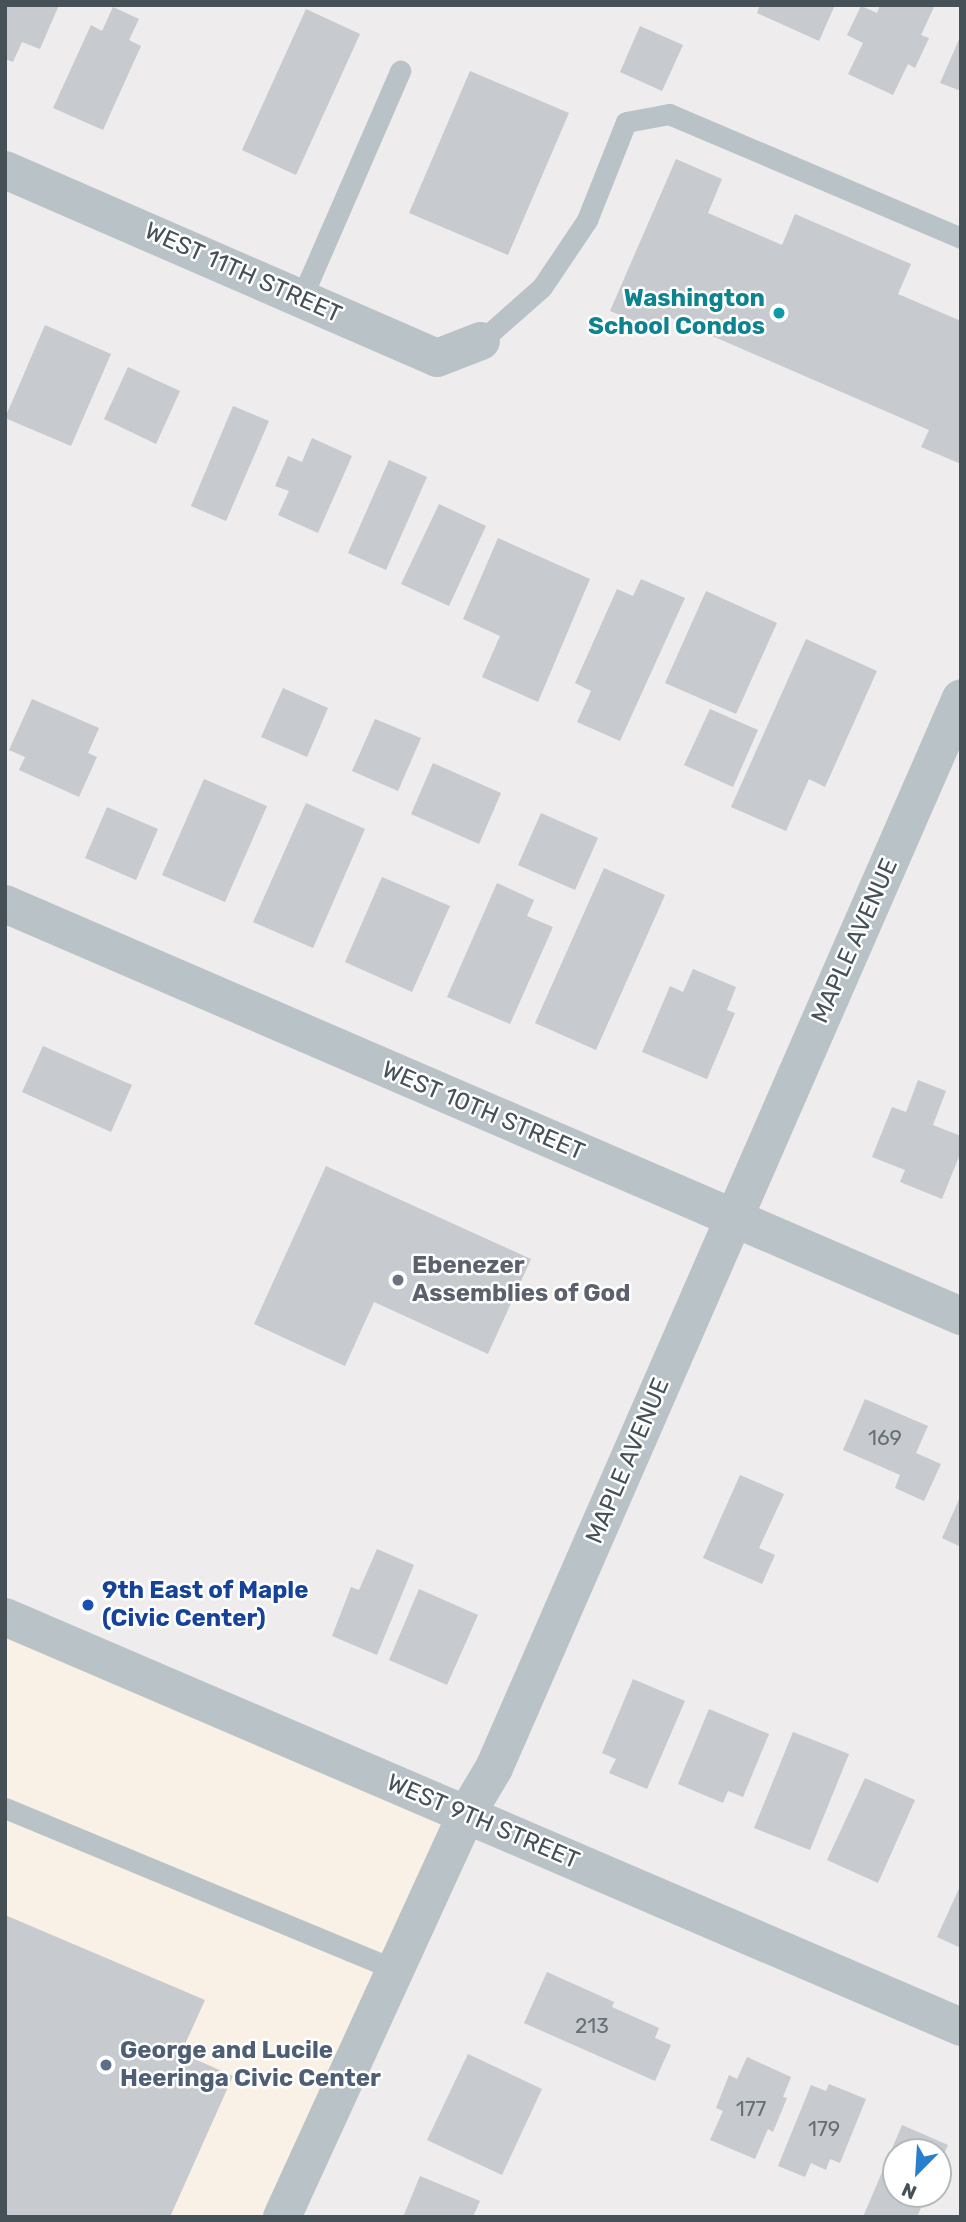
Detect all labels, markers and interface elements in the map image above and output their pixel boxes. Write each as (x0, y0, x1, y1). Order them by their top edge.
street label: WEST 11TH STREET (140, 217, 346, 329)
place label: Washington School Condos (588, 285, 765, 341)
marker: Washington School Condos (771, 305, 787, 321)
street label: MAPLE AVENUE (806, 854, 904, 1028)
street label: WEST 10TH STREET (377, 1055, 589, 1167)
place label: Ebenezer Assemblies of God (412, 1252, 631, 1308)
marker: Ebenezer Assemblies of God (390, 1272, 406, 1288)
street label: MAPLE AVENUE (580, 1374, 676, 1548)
house number: 169 (868, 1425, 902, 1451)
place label: 9th East of Maple (Civic Center) (102, 1577, 309, 1633)
marker: 9th East of Maple (Civic Center) (80, 1597, 96, 1613)
street label: WEST 9TH STREET (382, 1768, 584, 1876)
house number: 213 (575, 2013, 609, 2039)
place label: George and Lucile Heeringa Civic Center (120, 2037, 381, 2093)
marker: George and Lucile Heeringa Civic Center (98, 2057, 114, 2073)
house number: 177 (736, 2096, 766, 2122)
house number: 179 (808, 2116, 840, 2142)
north arrow (882, 2138, 952, 2208)
text: N (898, 2178, 920, 2204)

